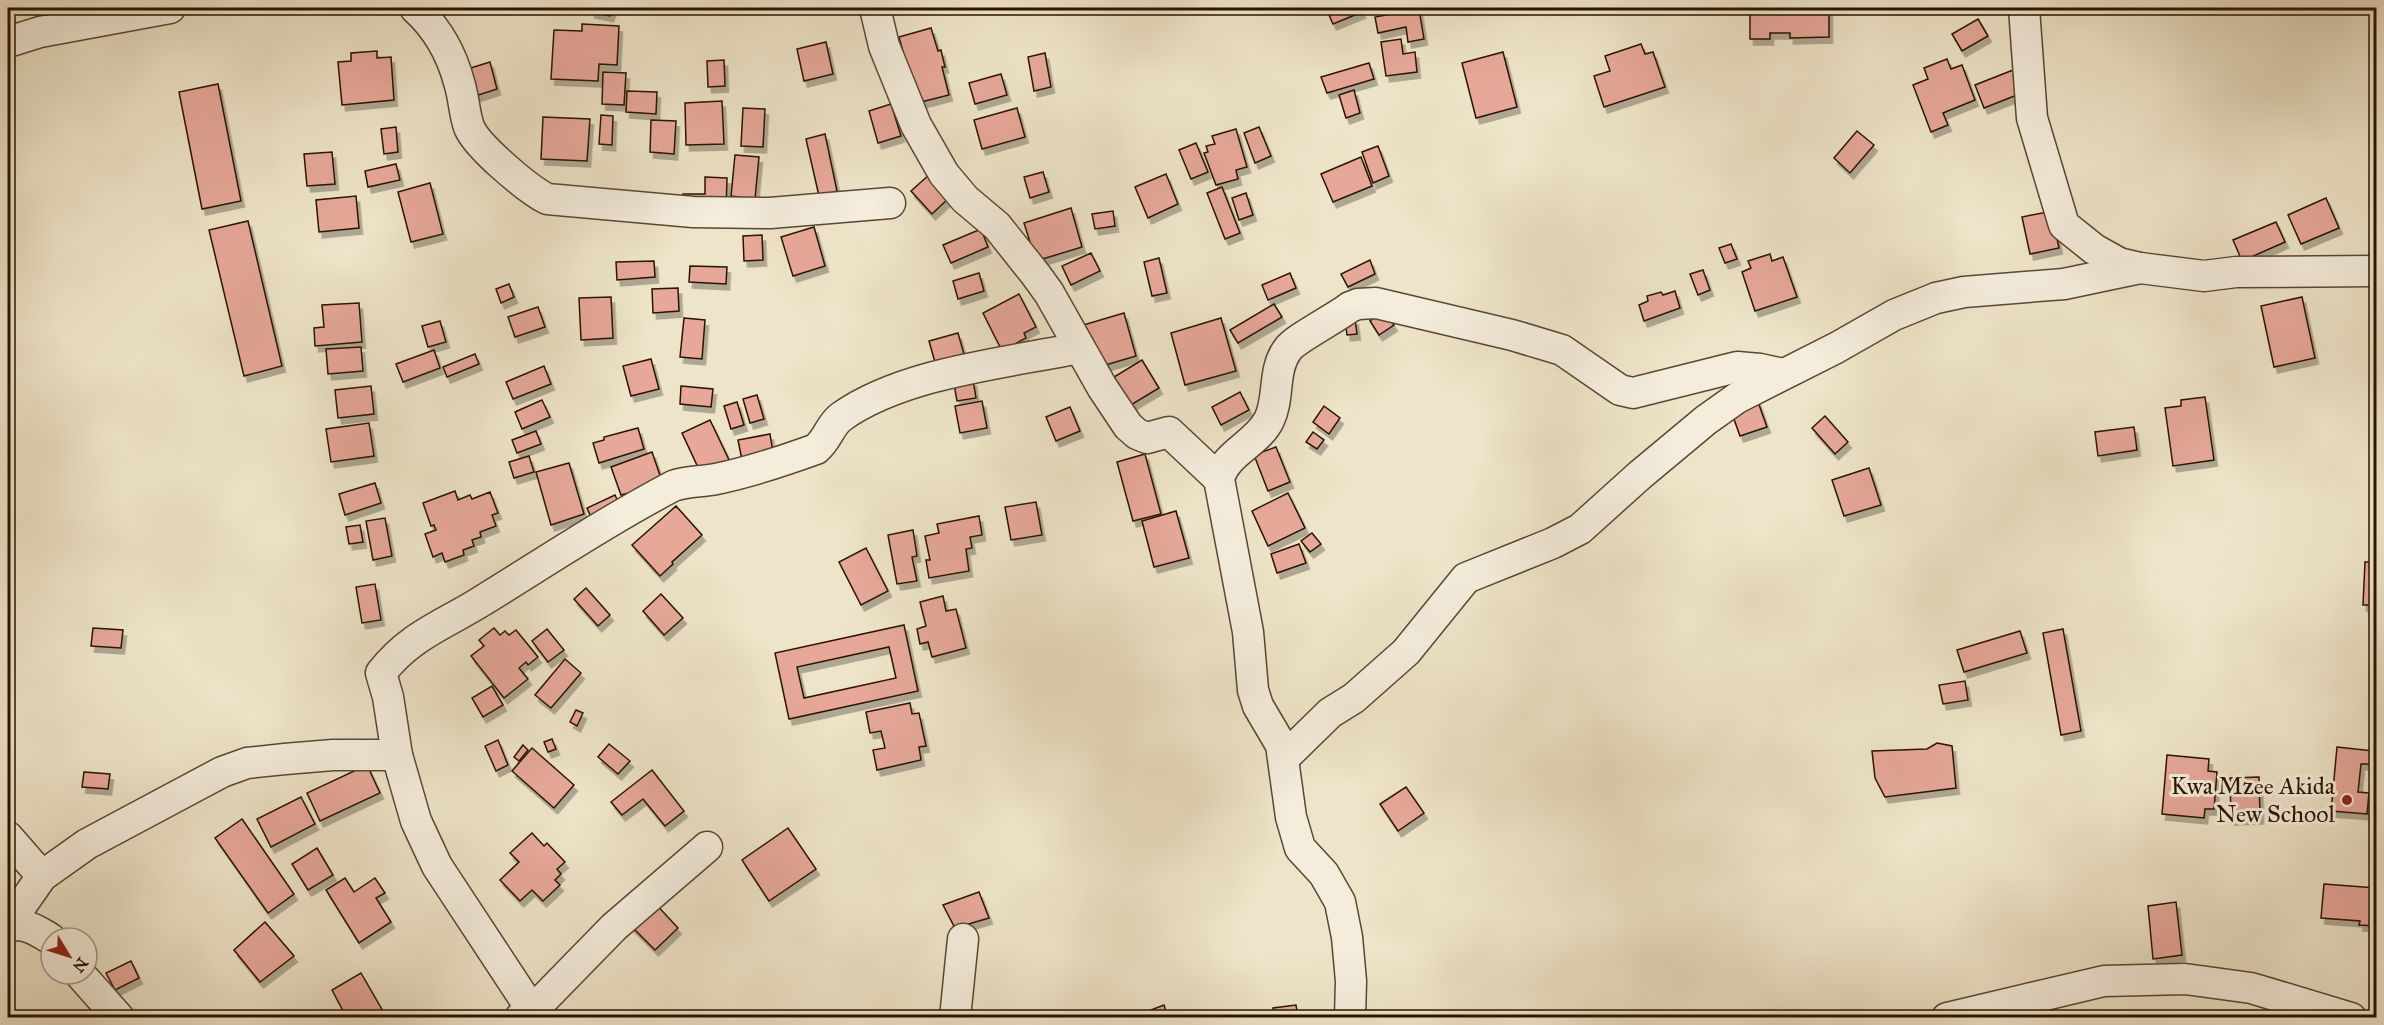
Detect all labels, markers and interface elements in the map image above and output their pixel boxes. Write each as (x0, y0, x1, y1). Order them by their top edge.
place label: Kwa Mzee Akida New School (2171, 771, 2336, 829)
marker: Kwa Mzee Akida New School (2340, 793, 2354, 807)
north arrow (39, 926, 99, 986)
text: N (69, 954, 92, 976)

